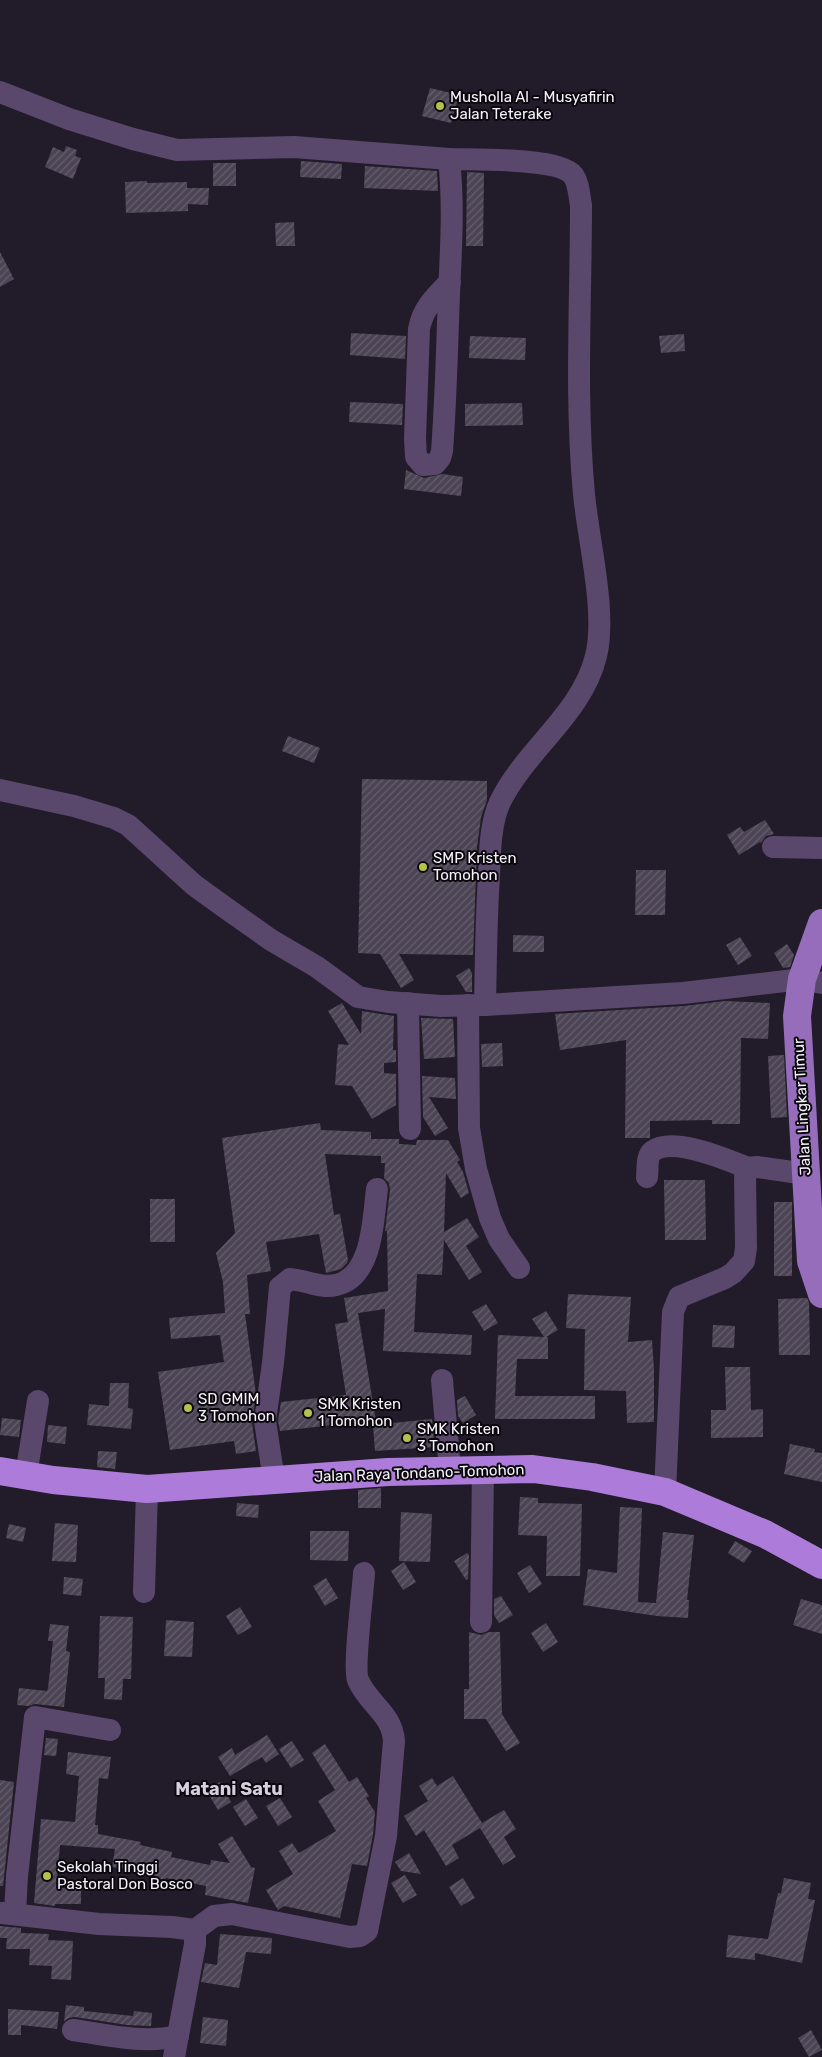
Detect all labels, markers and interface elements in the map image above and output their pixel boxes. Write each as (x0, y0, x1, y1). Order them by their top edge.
place label: Musholla Al - Musyafirin Jalan Teterake (450, 88, 615, 123)
marker: Musholla Al - Musyafirin Jalan Teterake (434, 100, 446, 112)
place label: SMP Kristen Tomohon (433, 849, 517, 884)
marker: SMP Kristen Tomohon (417, 861, 429, 873)
street label: Jalan Lingkar Timur (789, 1038, 815, 1176)
place label: SD GMIM 3 Tomohon (198, 1390, 275, 1425)
place label: SMK Kristen 1 Tomohon (318, 1395, 401, 1430)
marker: SD GMIM 3 Tomohon (182, 1402, 194, 1414)
marker: SMK Kristen 1 Tomohon (302, 1407, 314, 1419)
place label: SMK Kristen 3 Tomohon (417, 1420, 500, 1455)
marker: SMK Kristen 3 Tomohon (401, 1432, 413, 1444)
street label: Jalan Raya Tondano-Tomohon (313, 1460, 525, 1486)
district label: Matani Satu (175, 1778, 283, 1800)
place label: Sekolah Tinggi Pastoral Don Bosco (57, 1858, 193, 1893)
marker: Sekolah Tinggi Pastoral Don Bosco (41, 1870, 53, 1882)

